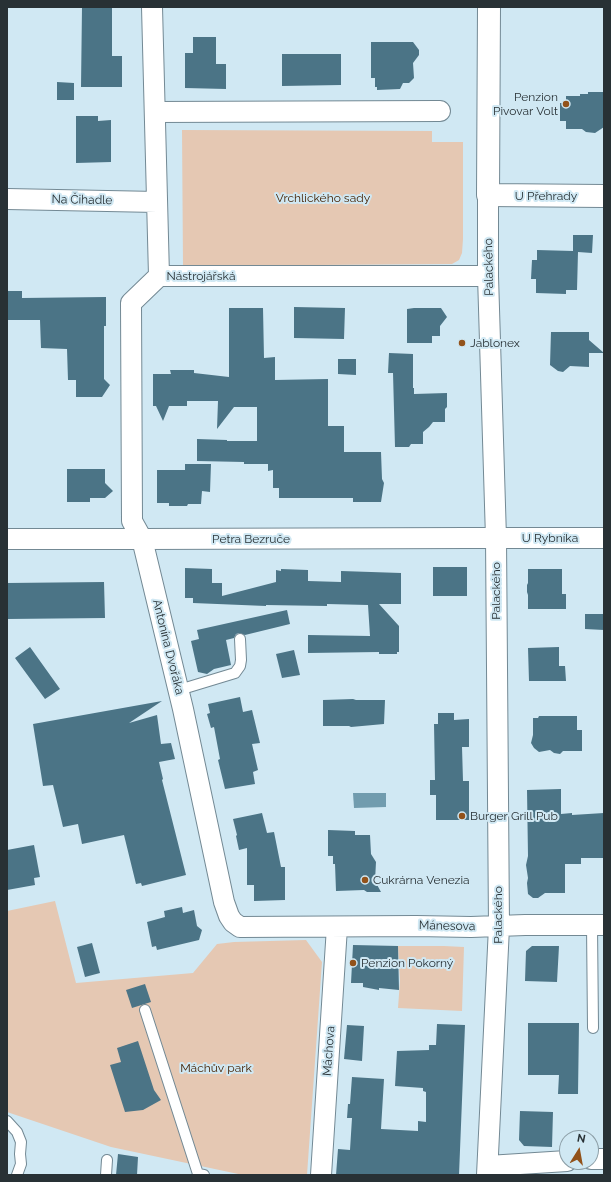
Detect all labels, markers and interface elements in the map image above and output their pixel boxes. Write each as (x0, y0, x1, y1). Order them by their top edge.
place label: Penzion Pivovar Volt (493, 90, 558, 118)
marker: Penzion Pivovar Volt (561, 99, 571, 109)
street label: U Přehrady (515, 189, 577, 203)
park label: Vrchlického sady (276, 191, 370, 205)
street label: Na Čihadle (51, 192, 113, 208)
street label: Palackého (481, 238, 497, 296)
street label: Nástrojářská (167, 269, 235, 283)
place label: Jablonex (470, 336, 520, 350)
marker: Jablonex (457, 338, 467, 348)
street label: U Rybníka (522, 531, 578, 545)
street label: Petra Bezruče (212, 532, 290, 546)
street label: Palackého (489, 562, 503, 620)
street label: Antonína Dvořáka (149, 598, 187, 696)
place label: Burger Grill Pub (470, 809, 558, 823)
marker: Burger Grill Pub (457, 811, 467, 821)
place label: Cukrárna Venezia (373, 873, 470, 887)
marker: Cukrárna Venezia (360, 875, 370, 885)
street label: Palackého (491, 886, 505, 944)
street label: Mánesova (419, 918, 475, 934)
place label: Penzion Pokorný (361, 956, 453, 970)
marker: Penzion Pokorný (348, 958, 358, 968)
street label: Máchova (320, 1025, 338, 1077)
park label: Máchův park (180, 1061, 252, 1075)
north arrow (559, 1130, 599, 1170)
text: N (576, 1132, 587, 1146)

